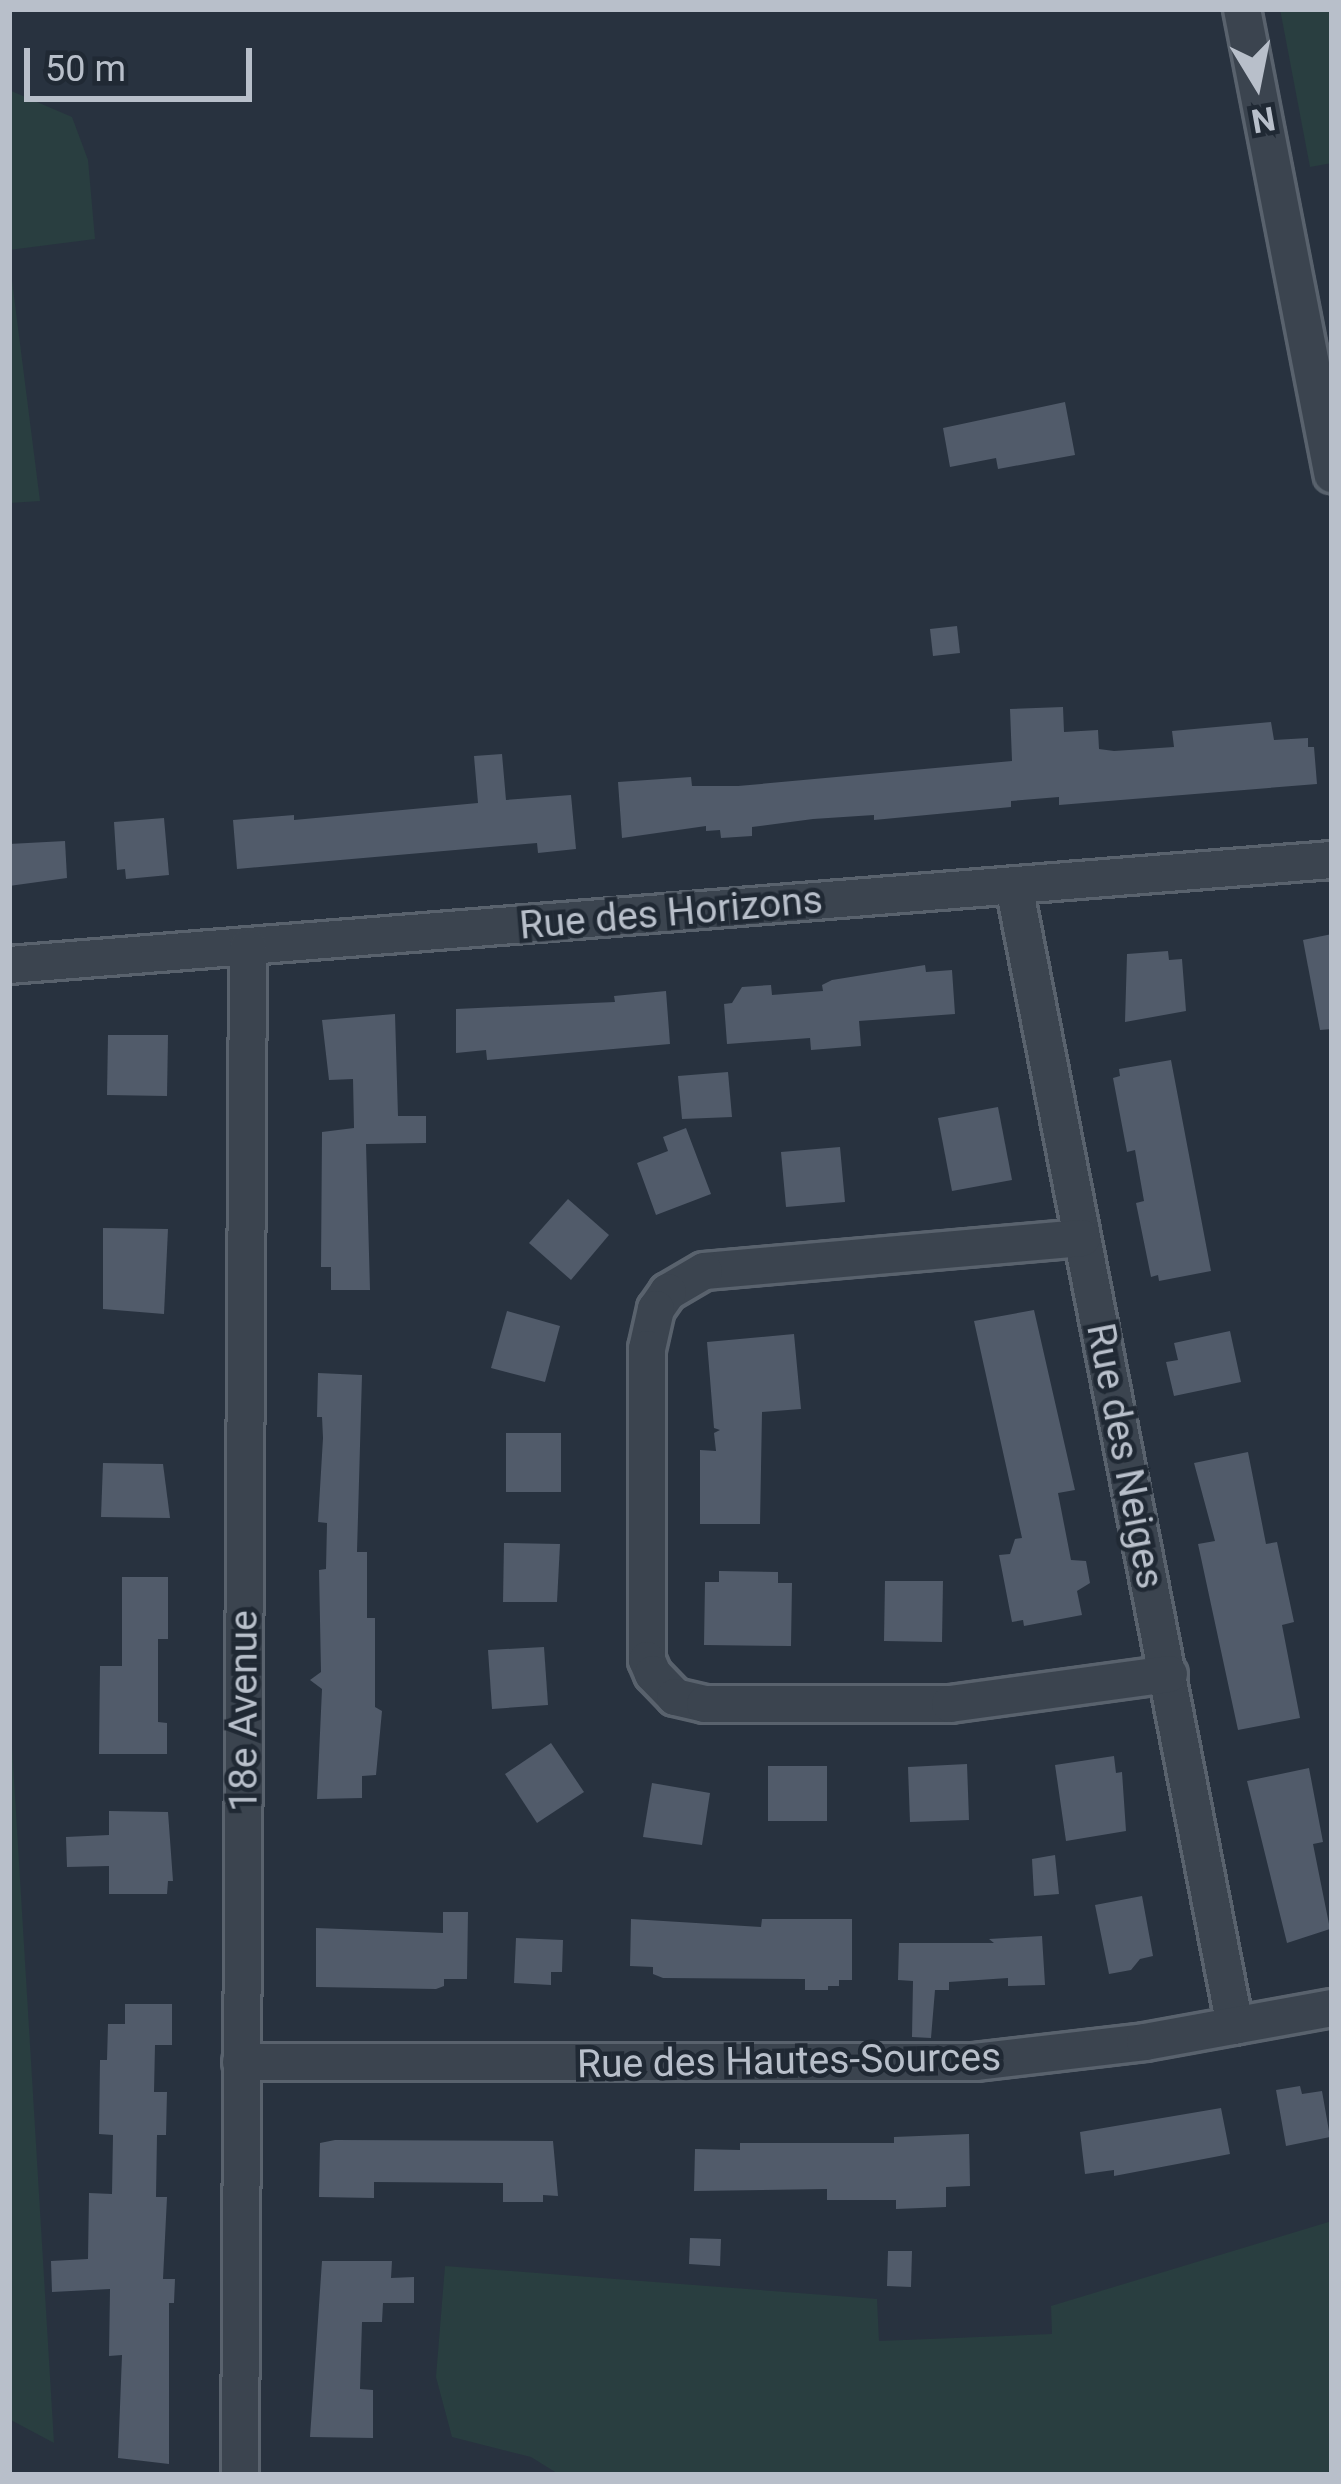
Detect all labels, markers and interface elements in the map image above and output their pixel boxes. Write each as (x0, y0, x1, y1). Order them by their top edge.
scale bar (30, 24, 258, 98)
north arrow (1197, 24, 1317, 144)
text: 50 m (45, 48, 126, 90)
text: N (1248, 99, 1278, 141)
street label: Rue des Horizons (518, 876, 824, 950)
street label: Rue des Neiges (1076, 1319, 1174, 1593)
street label: 18e Avenue (221, 1610, 267, 1812)
street label: Rue des Hautes-Sources (577, 2034, 1001, 2088)

